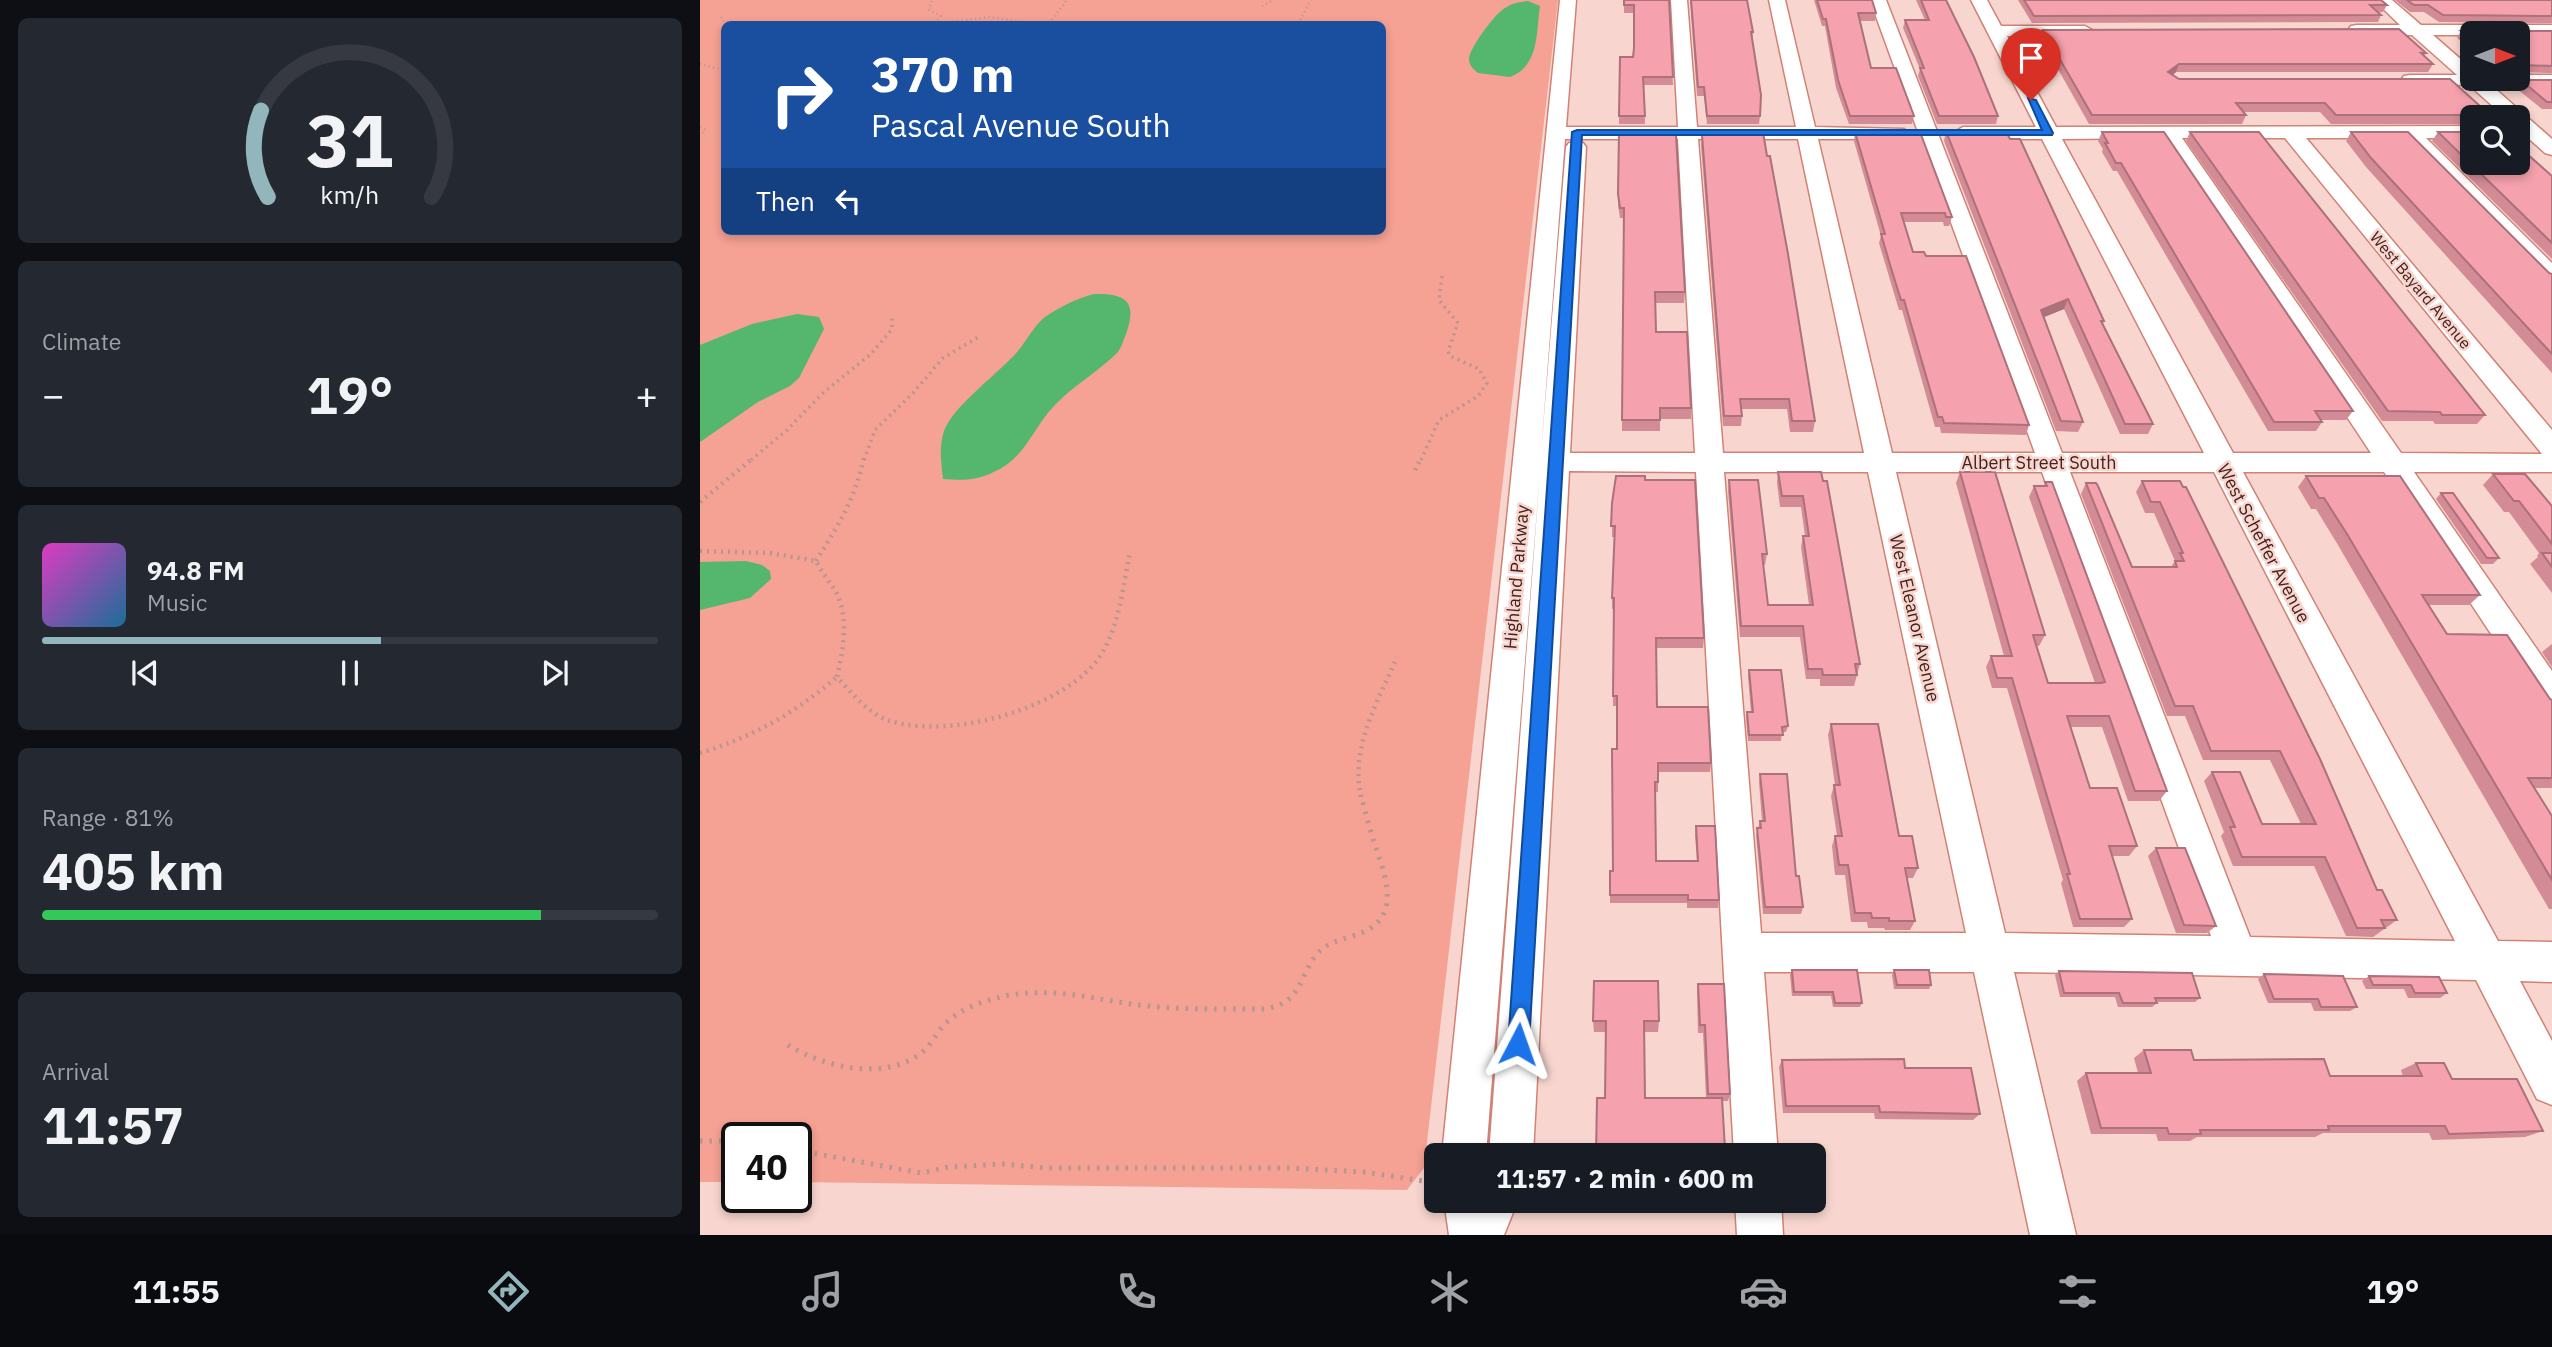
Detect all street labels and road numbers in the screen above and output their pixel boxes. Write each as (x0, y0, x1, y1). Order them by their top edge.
street label: West Bayard Avenue (2366, 227, 2476, 353)
street label: Albert Street South (1962, 451, 2116, 474)
street label: West Scheffer Avenue (2212, 460, 2316, 627)
street label: Highland Parkway (1498, 504, 1534, 650)
street label: West Eleanor Avenue (1885, 532, 1945, 704)

